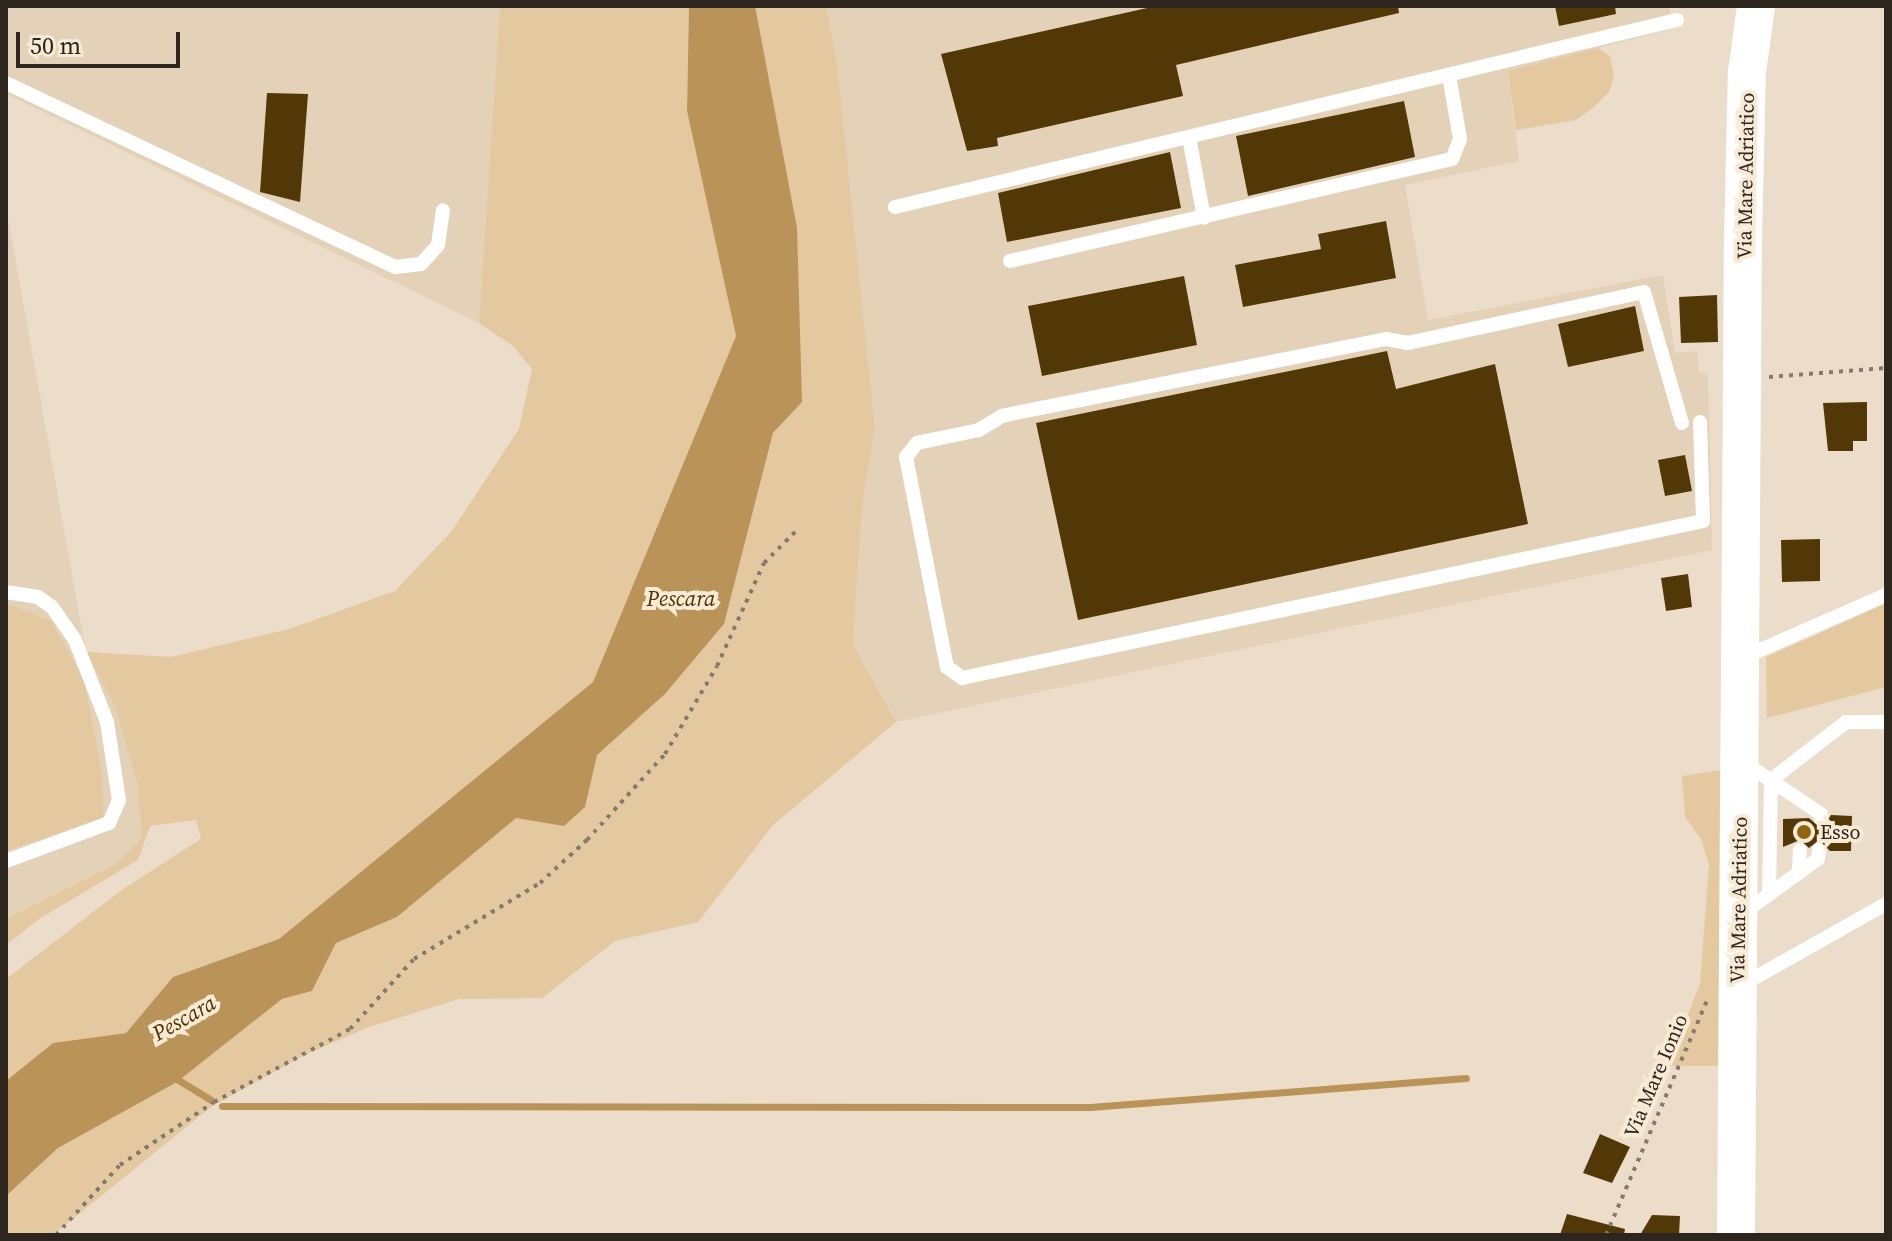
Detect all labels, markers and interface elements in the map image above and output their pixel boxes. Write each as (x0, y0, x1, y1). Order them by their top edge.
scale bar (20, 16, 184, 66)
text: 50 m (30, 29, 81, 62)
street label: Via Mare Adriatico (1733, 93, 1759, 259)
water label: Pescara (647, 586, 715, 612)
street label: Via Mare Adriatico (1726, 817, 1752, 983)
place label: Esso (1820, 820, 1860, 844)
marker: Esso (1795, 823, 1813, 841)
water label: Pescara (148, 989, 220, 1047)
street label: Via Mare Ionio (1619, 1011, 1693, 1141)

